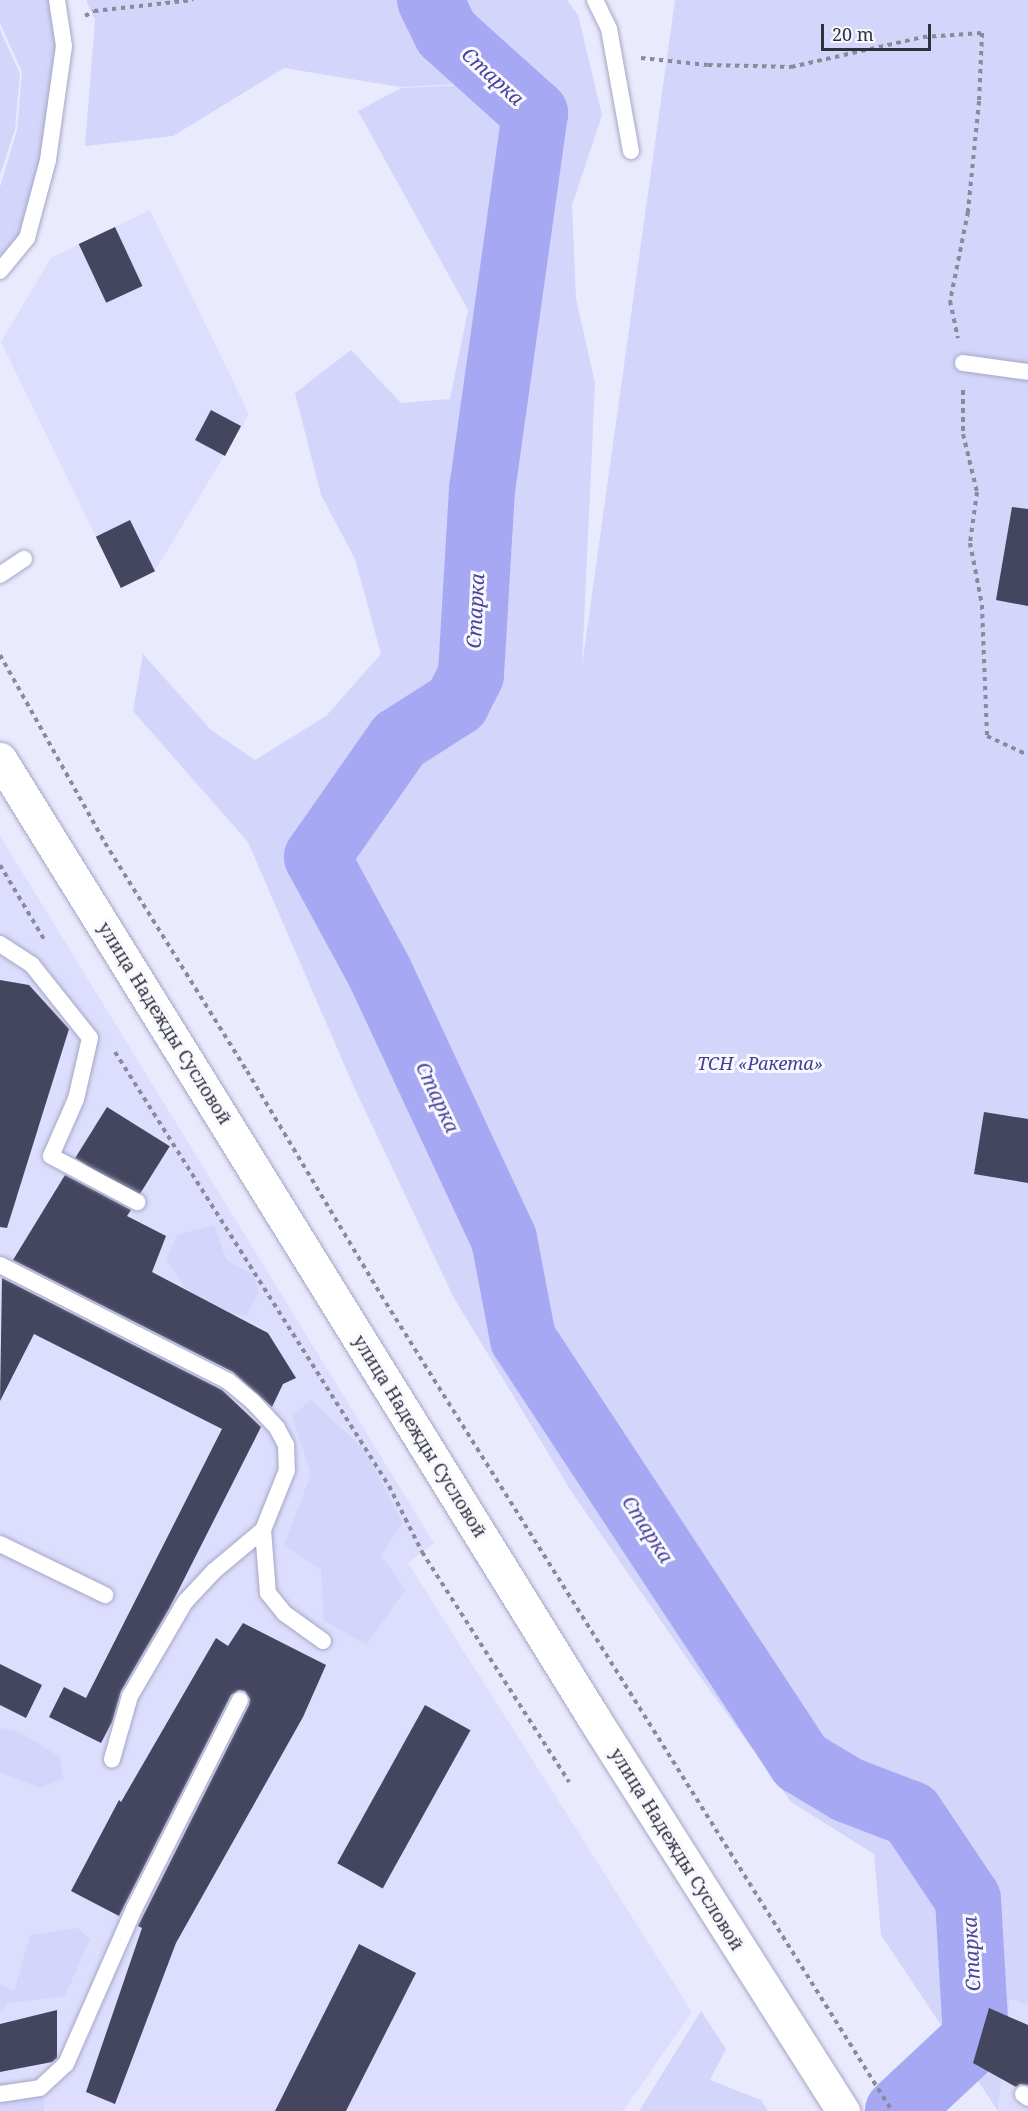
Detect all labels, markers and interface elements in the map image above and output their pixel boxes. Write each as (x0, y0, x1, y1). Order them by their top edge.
scale bar (824, 12, 934, 50)
text: 20 m (832, 22, 874, 46)
water label: Старка (457, 42, 529, 110)
water label: Старка (461, 573, 489, 649)
street label: улица Надежды Сусловой (94, 918, 236, 1128)
park label: ТСН «Ракета» (697, 1052, 823, 1074)
water label: Старка (411, 1058, 465, 1136)
street label: улица Надежды Сусловой (349, 1331, 491, 1541)
water label: Старка (617, 1491, 679, 1567)
street label: улица Надежды Сусловой (606, 1744, 748, 1954)
water label: Старка (957, 1916, 985, 1992)

